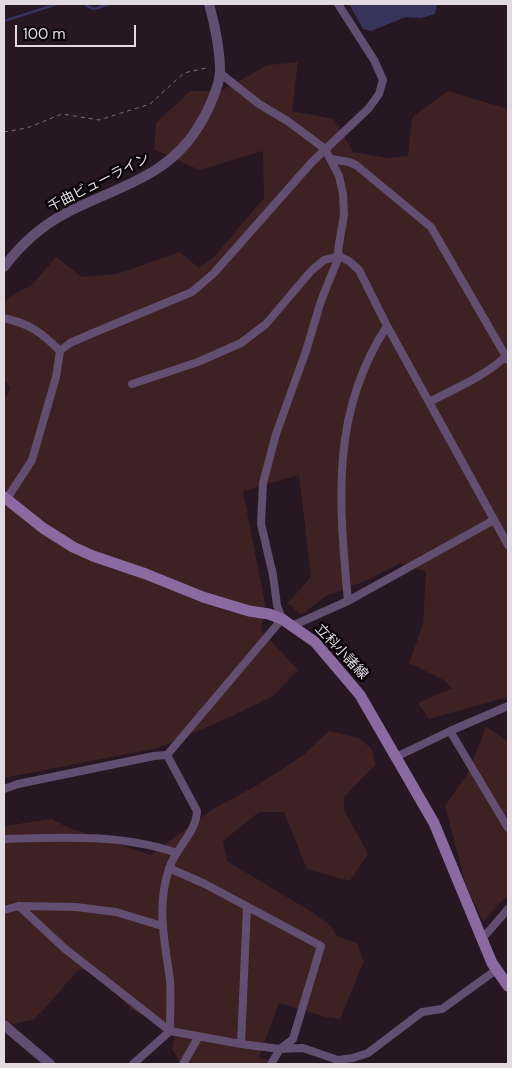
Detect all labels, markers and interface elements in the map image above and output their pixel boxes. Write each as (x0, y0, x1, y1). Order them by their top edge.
scale bar (18, 15, 139, 47)
text: 100 m (23, 24, 66, 44)
street label: 千曲ビューライン (45, 150, 153, 216)
street label: 立科小諸線 (311, 621, 371, 683)

